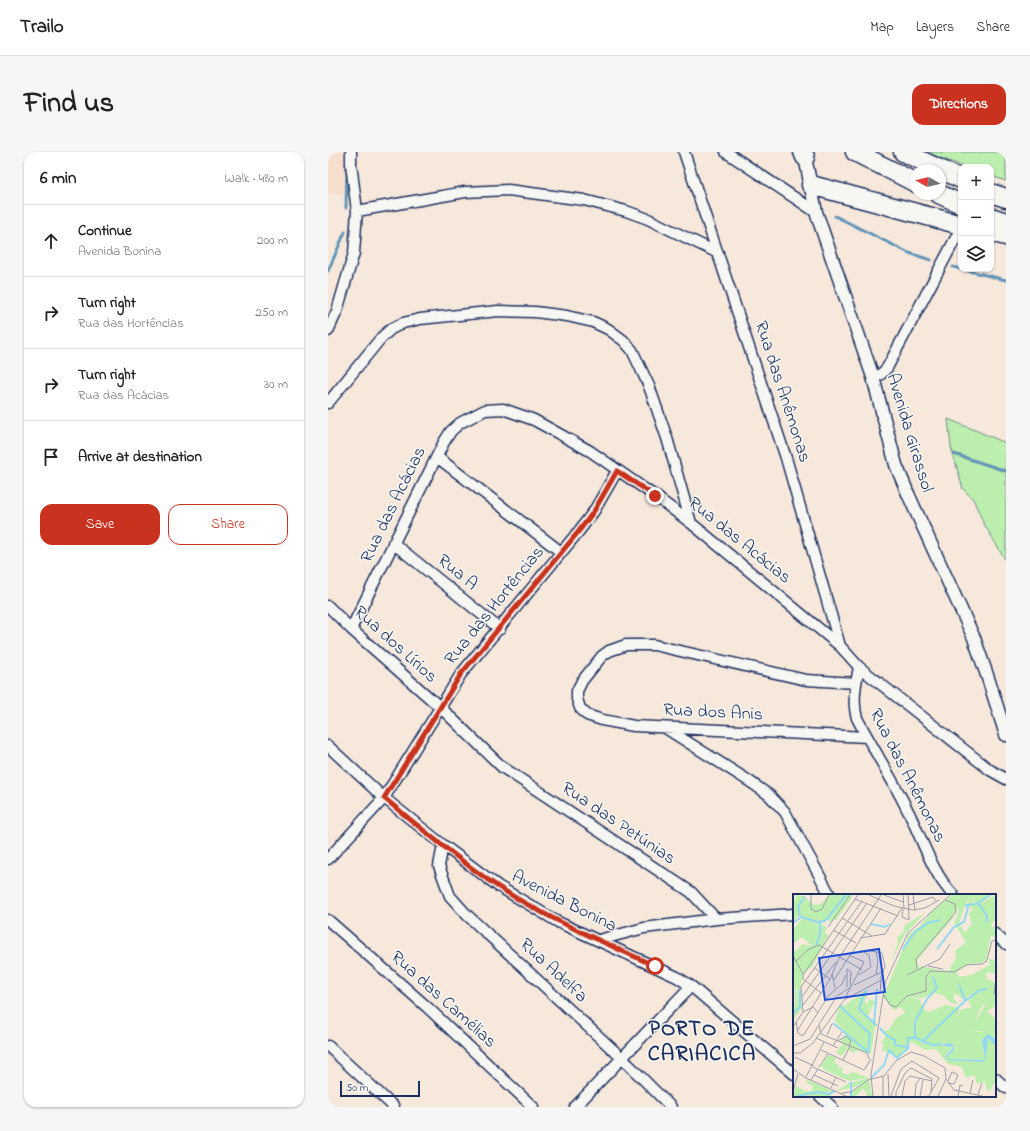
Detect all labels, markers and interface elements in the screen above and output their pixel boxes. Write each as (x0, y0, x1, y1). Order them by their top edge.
text: Trailo (20, 14, 64, 41)
text: Map (870, 17, 894, 38)
text: Layers (916, 17, 954, 38)
text: Share (976, 17, 1010, 38)
text: Find us (24, 84, 114, 125)
button: Directions (912, 84, 1006, 125)
north arrow (910, 164, 946, 200)
map controls (958, 164, 994, 272)
button: + (958, 164, 994, 200)
text: 6 min (40, 166, 76, 191)
text: Walk · 480 m (225, 169, 288, 188)
button: − (958, 200, 994, 236)
text: Continue (78, 220, 132, 242)
icon: ahead (40, 230, 62, 252)
text: 200 m (257, 231, 288, 250)
button: layers (958, 236, 994, 272)
text: Avenida Bonina (78, 242, 161, 261)
text: Turn right (78, 292, 136, 314)
icon: right (40, 302, 62, 324)
text: 250 m (255, 303, 288, 322)
text: Rua das Hortências (78, 314, 184, 333)
street label: Rua das Anêmonas (747, 318, 817, 466)
text: Turn right (78, 364, 136, 386)
street label: Avenida Girassol (879, 370, 939, 496)
icon: right (40, 374, 62, 396)
text: 30 m (264, 375, 288, 394)
text: Rua das Acácias (78, 386, 169, 405)
street label: Rua das Acácias (355, 443, 433, 567)
icon: arrive (40, 446, 62, 468)
text: Arrive at destination (78, 446, 202, 468)
route end (646, 487, 664, 505)
street label: Rua das Acácias (682, 491, 796, 591)
button: Save (40, 504, 160, 545)
button: Share (168, 504, 288, 545)
street label: Rua das Hortências (439, 541, 551, 671)
street label: Rua A (431, 549, 483, 597)
street label: Rua dos Lírios (347, 600, 443, 690)
street label: Rua dos Anis (662, 697, 764, 729)
street label: Rua das Anêmonas (862, 705, 952, 847)
street label: Rua das Petúnias (556, 776, 680, 872)
street label: Avenida Bonina (507, 864, 621, 940)
inset map (793, 894, 996, 1097)
street label: Rua Adelfa (513, 933, 593, 1009)
street label: Rua das Camélias (384, 945, 502, 1055)
route start (646, 957, 664, 975)
district label: PORTO DE CARIACICA (648, 1014, 756, 1071)
scale bar (340, 1079, 420, 1098)
text: 50 m (346, 1080, 368, 1096)

